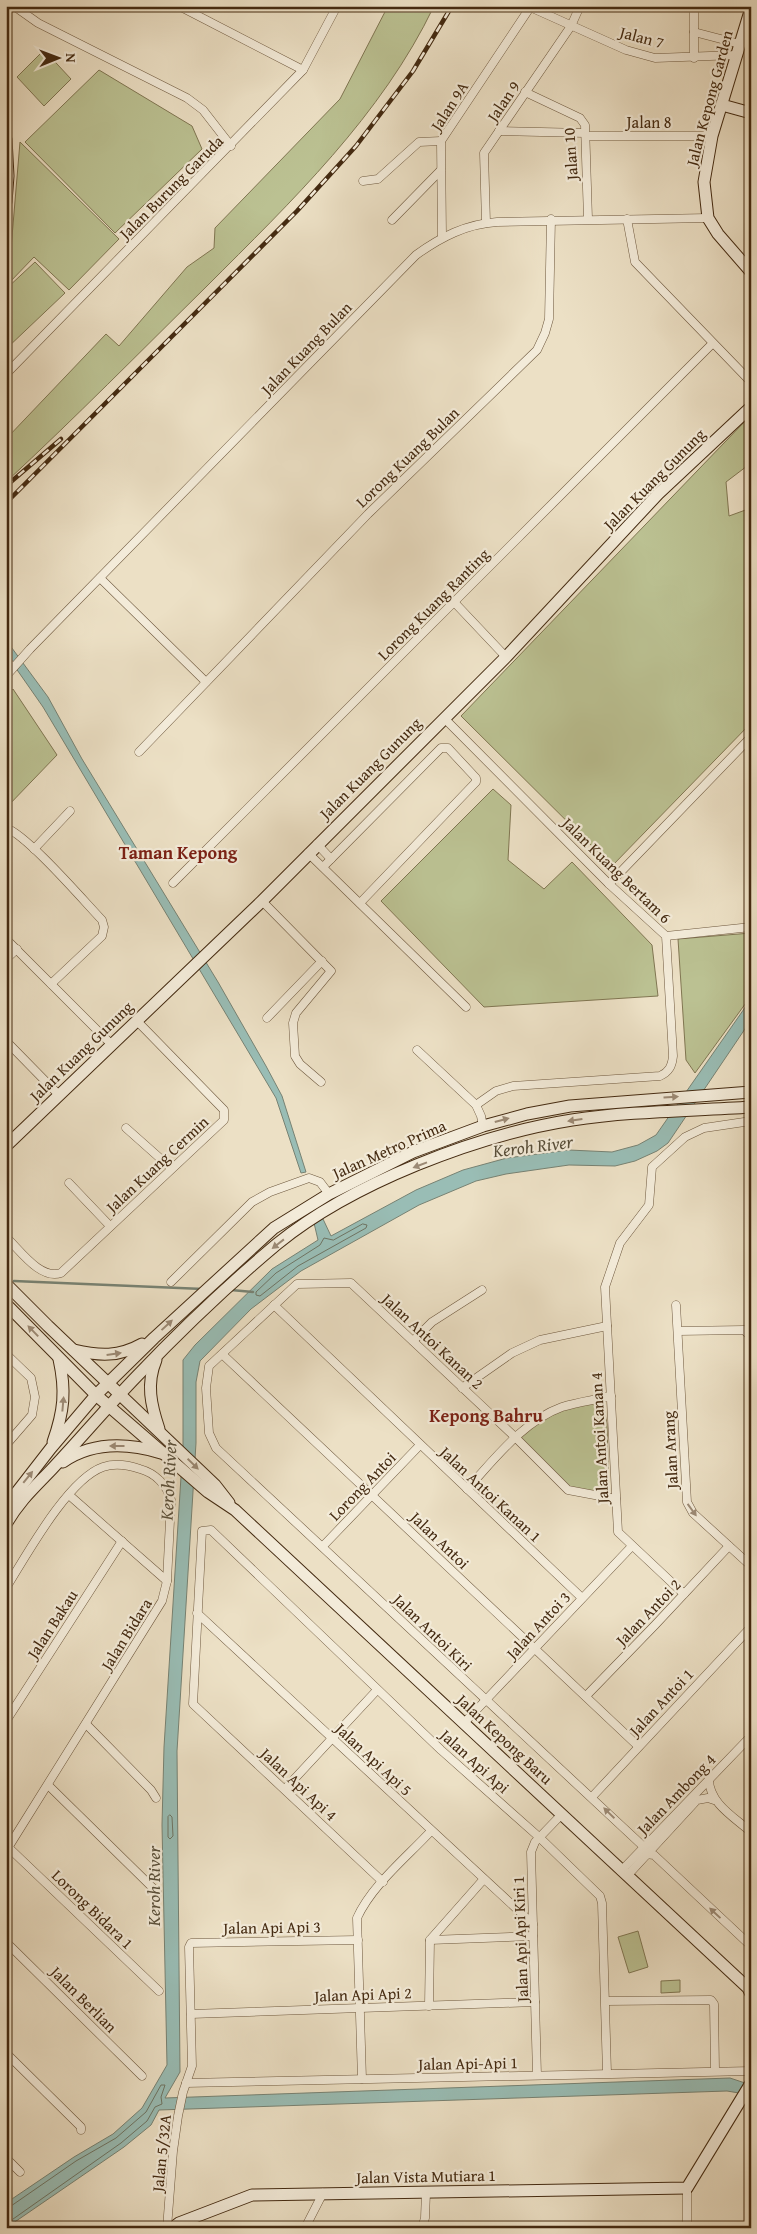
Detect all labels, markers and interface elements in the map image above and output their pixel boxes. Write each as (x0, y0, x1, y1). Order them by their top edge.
street label: Jalan 7 (615, 19, 667, 54)
street label: Jalan Kepong Garden (679, 27, 739, 171)
north arrow (32, 32, 82, 82)
text: N (61, 53, 81, 63)
street label: Jalan 9 (479, 75, 526, 128)
street label: Jalan 9A (423, 76, 474, 137)
street label: Jalan 8 (625, 110, 672, 134)
street label: Jalan 10 (556, 127, 584, 183)
street label: Jalan Burung Garuda (112, 129, 229, 246)
street label: Jalan Kuang Bulan (254, 296, 357, 402)
street label: Lorong Kuang Bulan (350, 401, 464, 513)
street label: Jalan Kuang Gunung (596, 422, 711, 537)
street label: Lorong Kuang Ranting (371, 542, 495, 666)
street label: Jalan Kuang Gunung (312, 711, 427, 826)
street label: Jalan Kuang Bertam 6 (555, 810, 677, 929)
district label: Taman Kepong (119, 839, 238, 866)
street label: Jalan Kuang Gunung (22, 995, 138, 1108)
one-way arrow (663, 1093, 679, 1101)
street label: Jalan Kuang Cermin (99, 1110, 214, 1219)
street label: Jalan Metro Prima (327, 1113, 450, 1186)
one-way arrow (495, 1116, 510, 1124)
one-way arrow (567, 1116, 583, 1124)
water label: Keroh River (490, 1128, 576, 1164)
one-way arrow (412, 1162, 427, 1169)
one-way arrow (272, 1238, 285, 1249)
street label: Jalan Antoi Kanan 2 (375, 1286, 489, 1395)
one-way arrow (161, 1319, 173, 1331)
one-way arrow (27, 1326, 39, 1338)
one-way arrow (107, 1350, 123, 1358)
street label: Jalan Antoi Kanan 4 (584, 1371, 615, 1506)
one-way arrow (59, 1396, 67, 1412)
district label: Kepong Bahru (429, 1402, 544, 1429)
street label: Jalan Arang (656, 1410, 684, 1491)
water label: Keroh River (152, 1438, 184, 1522)
one-way arrow (109, 1442, 125, 1450)
street label: Jalan Antoi Kanan 1 (436, 1442, 546, 1546)
street label: Lorong Antoi (323, 1446, 402, 1526)
one-way arrow (187, 1458, 199, 1470)
one-way arrow (23, 1471, 34, 1484)
one-way arrow (687, 1503, 697, 1517)
street label: Jalan Antoi (407, 1507, 473, 1573)
street label: Jalan Antoi 2 (608, 1573, 686, 1652)
street label: Jalan Bakau (20, 1584, 84, 1665)
street label: Jalan Antoi Kiri (386, 1586, 479, 1677)
street label: Jalan Antoi 3 (499, 1586, 576, 1666)
street label: Jalan Bidara (93, 1593, 158, 1676)
street label: Jalan Antoi 1 (622, 1663, 699, 1743)
street label: Jalan Kepong Baru (450, 1687, 559, 1790)
street label: Jalan Api Api 5 (329, 1716, 418, 1801)
street label: Jalan Api Api (433, 1722, 515, 1799)
street label: Jalan Api Api 4 (254, 1741, 343, 1826)
street label: Jalan Ambong 4 (630, 1748, 721, 1841)
one-way arrow (603, 1807, 615, 1819)
water label: Keroh River (140, 1844, 167, 1927)
street label: Lorong Bidara 1 (47, 1864, 139, 1954)
street label: Jalan Api Api Kiri 1 (506, 1876, 534, 2004)
one-way arrow (710, 1907, 722, 1919)
street label: Jalan Api Api 3 (221, 1914, 321, 1940)
street label: Jalan Berlian (44, 1959, 123, 2038)
street label: Jalan Api Api 2 (312, 1980, 412, 2008)
street label: Jalan Api-Api 1 (416, 2050, 518, 2076)
street label: Jalan 5/32A (145, 2113, 177, 2195)
street label: Jalan Vista Mutiara 1 (354, 2163, 496, 2189)

